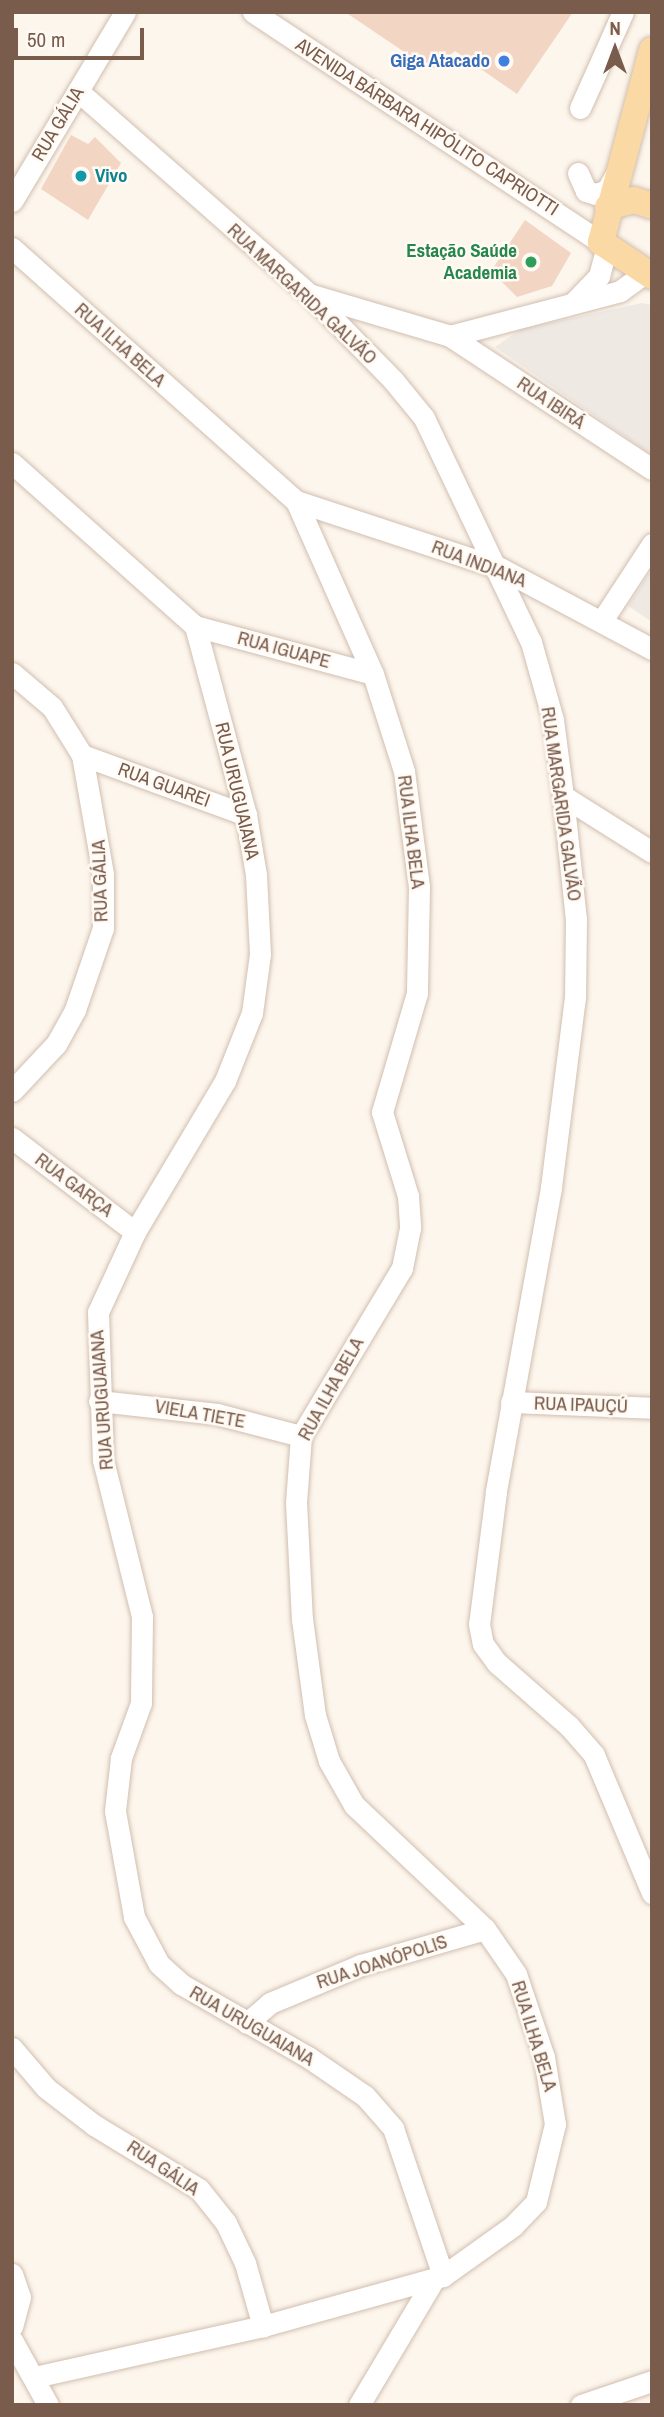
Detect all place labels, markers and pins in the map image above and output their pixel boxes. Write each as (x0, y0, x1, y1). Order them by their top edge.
place label: Giga Atacado (390, 50, 490, 72)
marker: Giga Atacado (496, 53, 512, 69)
place label: Vivo (95, 165, 128, 187)
marker: Vivo (73, 168, 89, 184)
place label: Estação Saúde Academia (406, 240, 517, 284)
marker: Estação Saúde Academia (523, 254, 539, 270)

